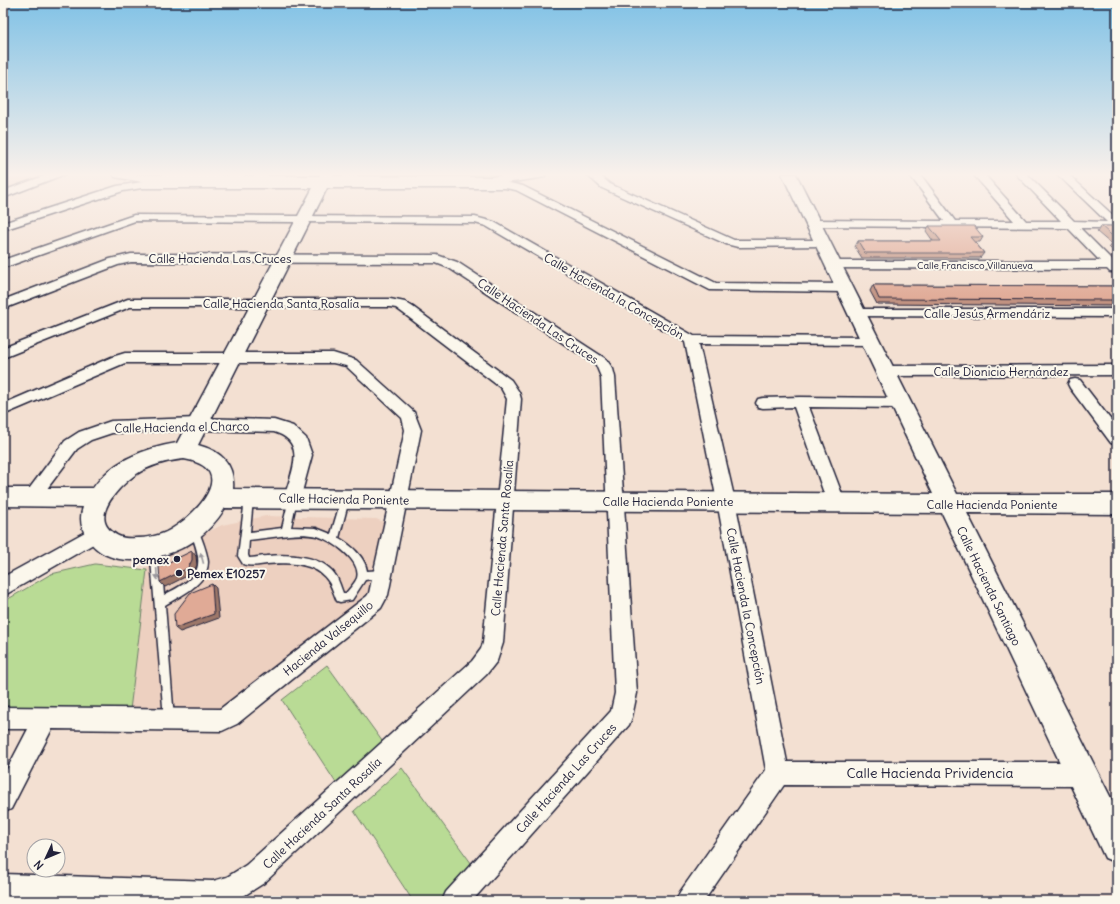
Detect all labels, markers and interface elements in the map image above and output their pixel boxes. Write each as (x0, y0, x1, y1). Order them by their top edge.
street label: Calle Hacienda la Concepción (541, 250, 687, 342)
street label: Calle Hacienda Las Cruces (149, 251, 291, 266)
street label: Calle Francisco Villanueva (917, 259, 1033, 272)
street label: Calle Hacienda Las Cruces (475, 275, 601, 367)
street label: Calle Hacienda Santa Rosalía (203, 296, 359, 311)
street label: Calle Jesús Armendáriz (924, 306, 1050, 321)
street label: Calle Dionicio Hernández (933, 364, 1069, 379)
street label: Calle Hacienda el Charco (114, 418, 250, 436)
street label: Calle Hacienda Santa Rosalía (488, 459, 516, 617)
street label: Calle Hacienda Poniente (278, 490, 410, 508)
street label: Calle Hacienda Poniente (603, 494, 733, 509)
street label: Calle Hacienda Poniente (927, 497, 1057, 512)
street label: Calle Hacienda Santiago (954, 524, 1025, 648)
street label: Calle Hacienda la Concepción (723, 526, 769, 686)
one-way arrow (198, 551, 204, 564)
place label: pemex (133, 552, 169, 568)
marker: pemex (172, 554, 182, 564)
place label: Pemex E10257 (187, 566, 265, 581)
one-way arrow (154, 568, 161, 580)
marker: Pemex E10257 (174, 568, 184, 578)
street label: Hacienda Valsequillo (280, 597, 376, 679)
street label: Calle Hacienda Las Cruces (513, 720, 619, 836)
street label: Calle Hacienda Santa Rosalía (260, 754, 385, 872)
street label: Calle Hacienda Prividencia (847, 764, 1013, 782)
north arrow (26, 838, 66, 878)
text: N (31, 857, 46, 873)

